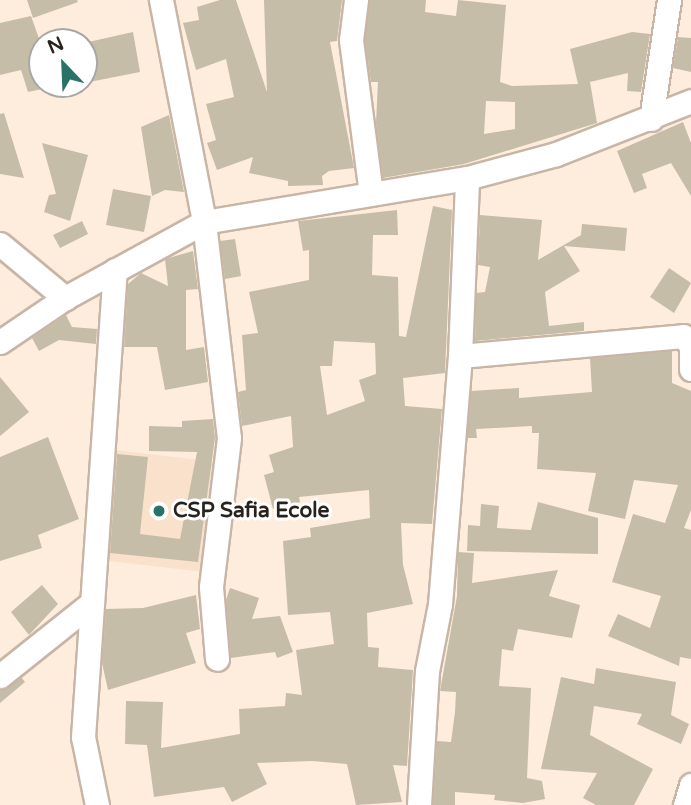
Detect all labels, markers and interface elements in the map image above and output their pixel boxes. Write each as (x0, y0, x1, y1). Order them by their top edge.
north arrow (28, 28, 98, 98)
text: N (44, 32, 67, 59)
place label: CSP Safia Ecole (173, 498, 329, 524)
marker: CSP Safia Ecole (151, 503, 167, 519)

